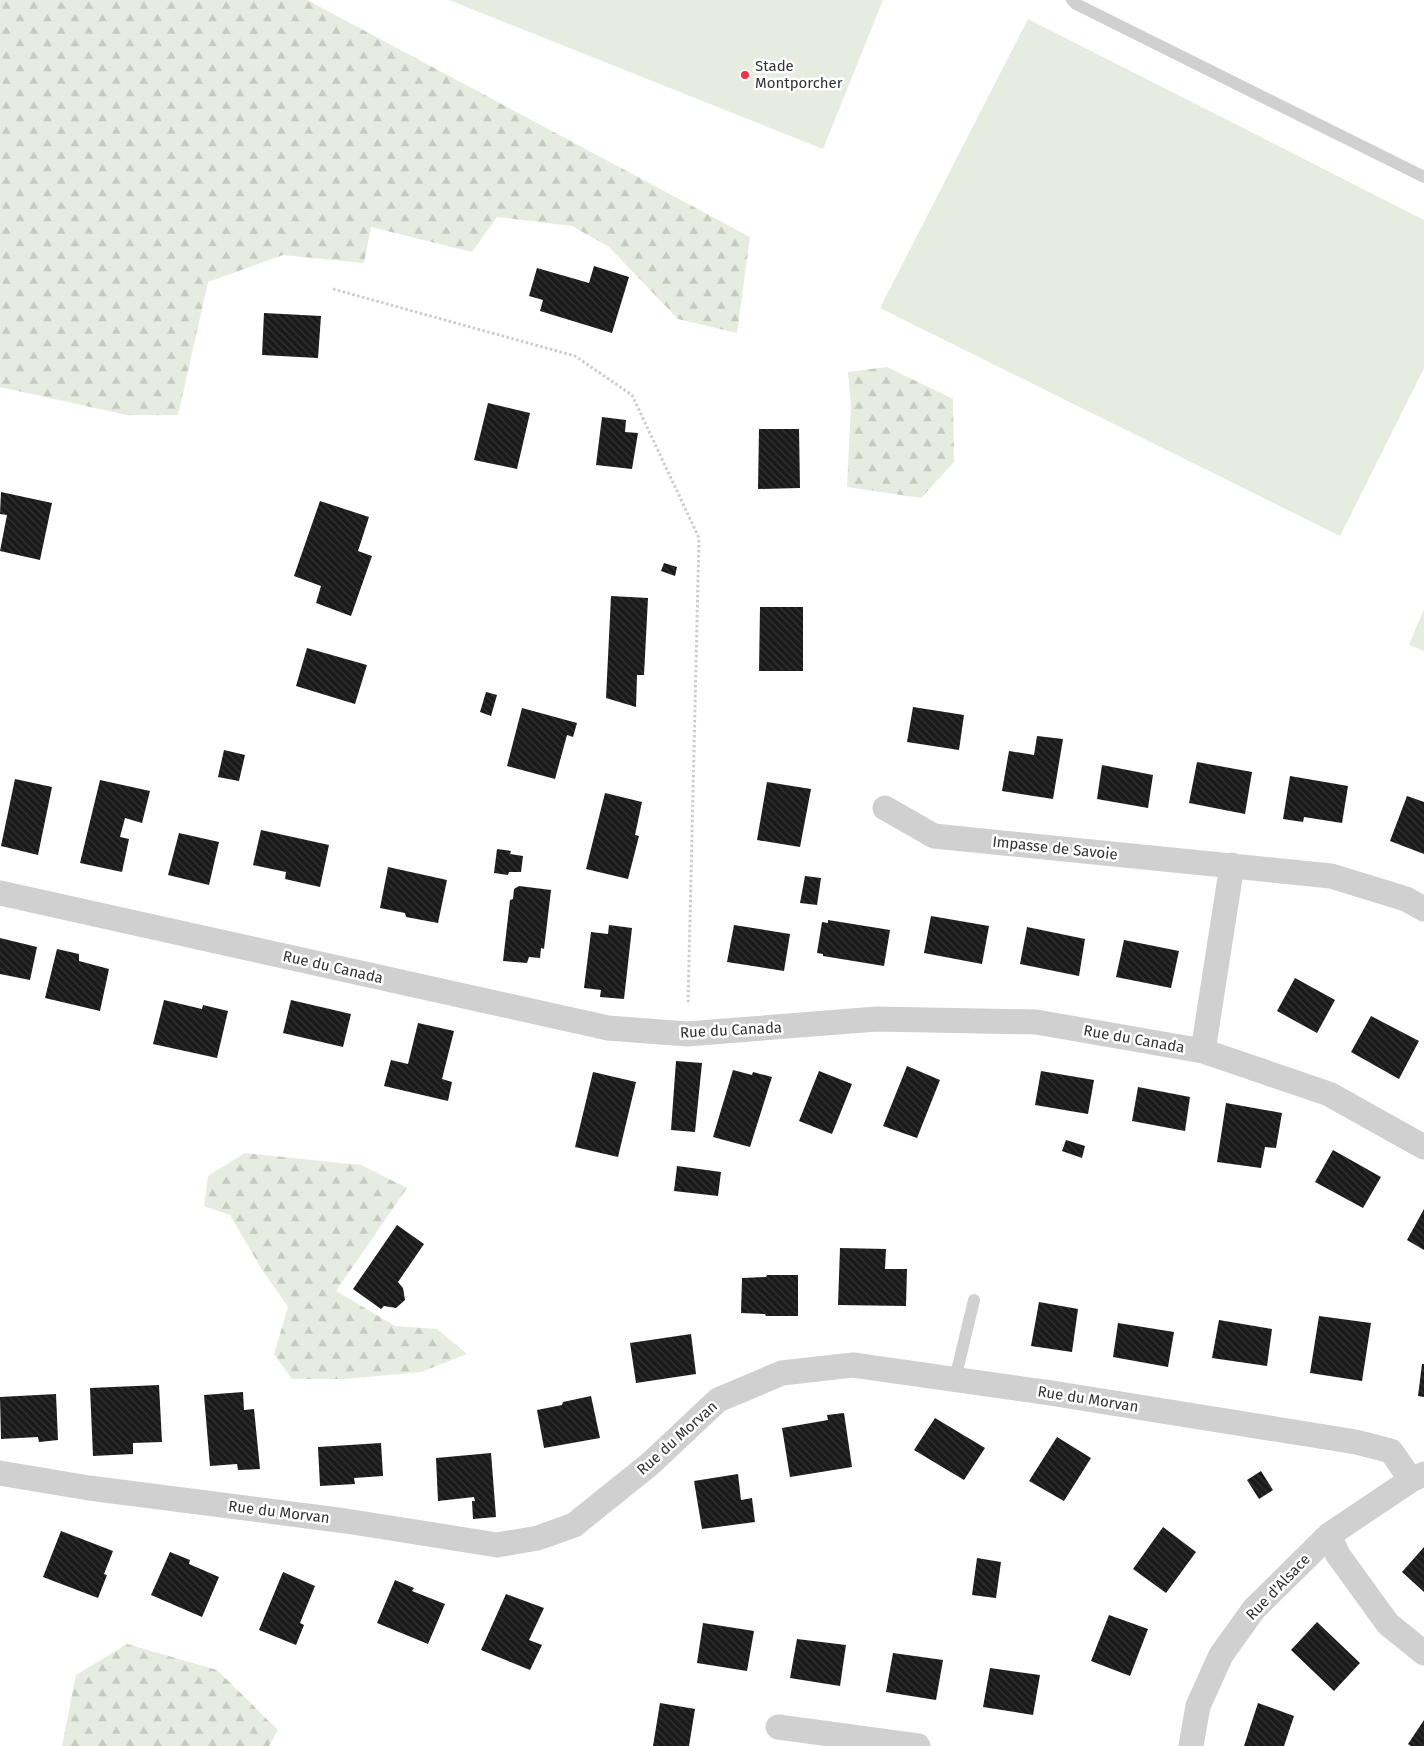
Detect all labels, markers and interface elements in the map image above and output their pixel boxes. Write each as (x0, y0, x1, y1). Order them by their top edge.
place label: Stade Montporcher (755, 57, 843, 92)
marker: Stade Montporcher (739, 69, 751, 81)
street label: Impasse de Savoie (992, 832, 1118, 864)
street label: Rue du Canada (281, 947, 385, 987)
street label: Rue du Canada (680, 1018, 782, 1042)
street label: Rue du Canada (1082, 1021, 1186, 1057)
street label: Rue du Morvan (1036, 1382, 1140, 1416)
street label: Rue du Morvan (633, 1397, 721, 1479)
street label: Rue du Morvan (227, 1497, 331, 1527)
street label: Rue d'Alsace (1242, 1550, 1314, 1624)

